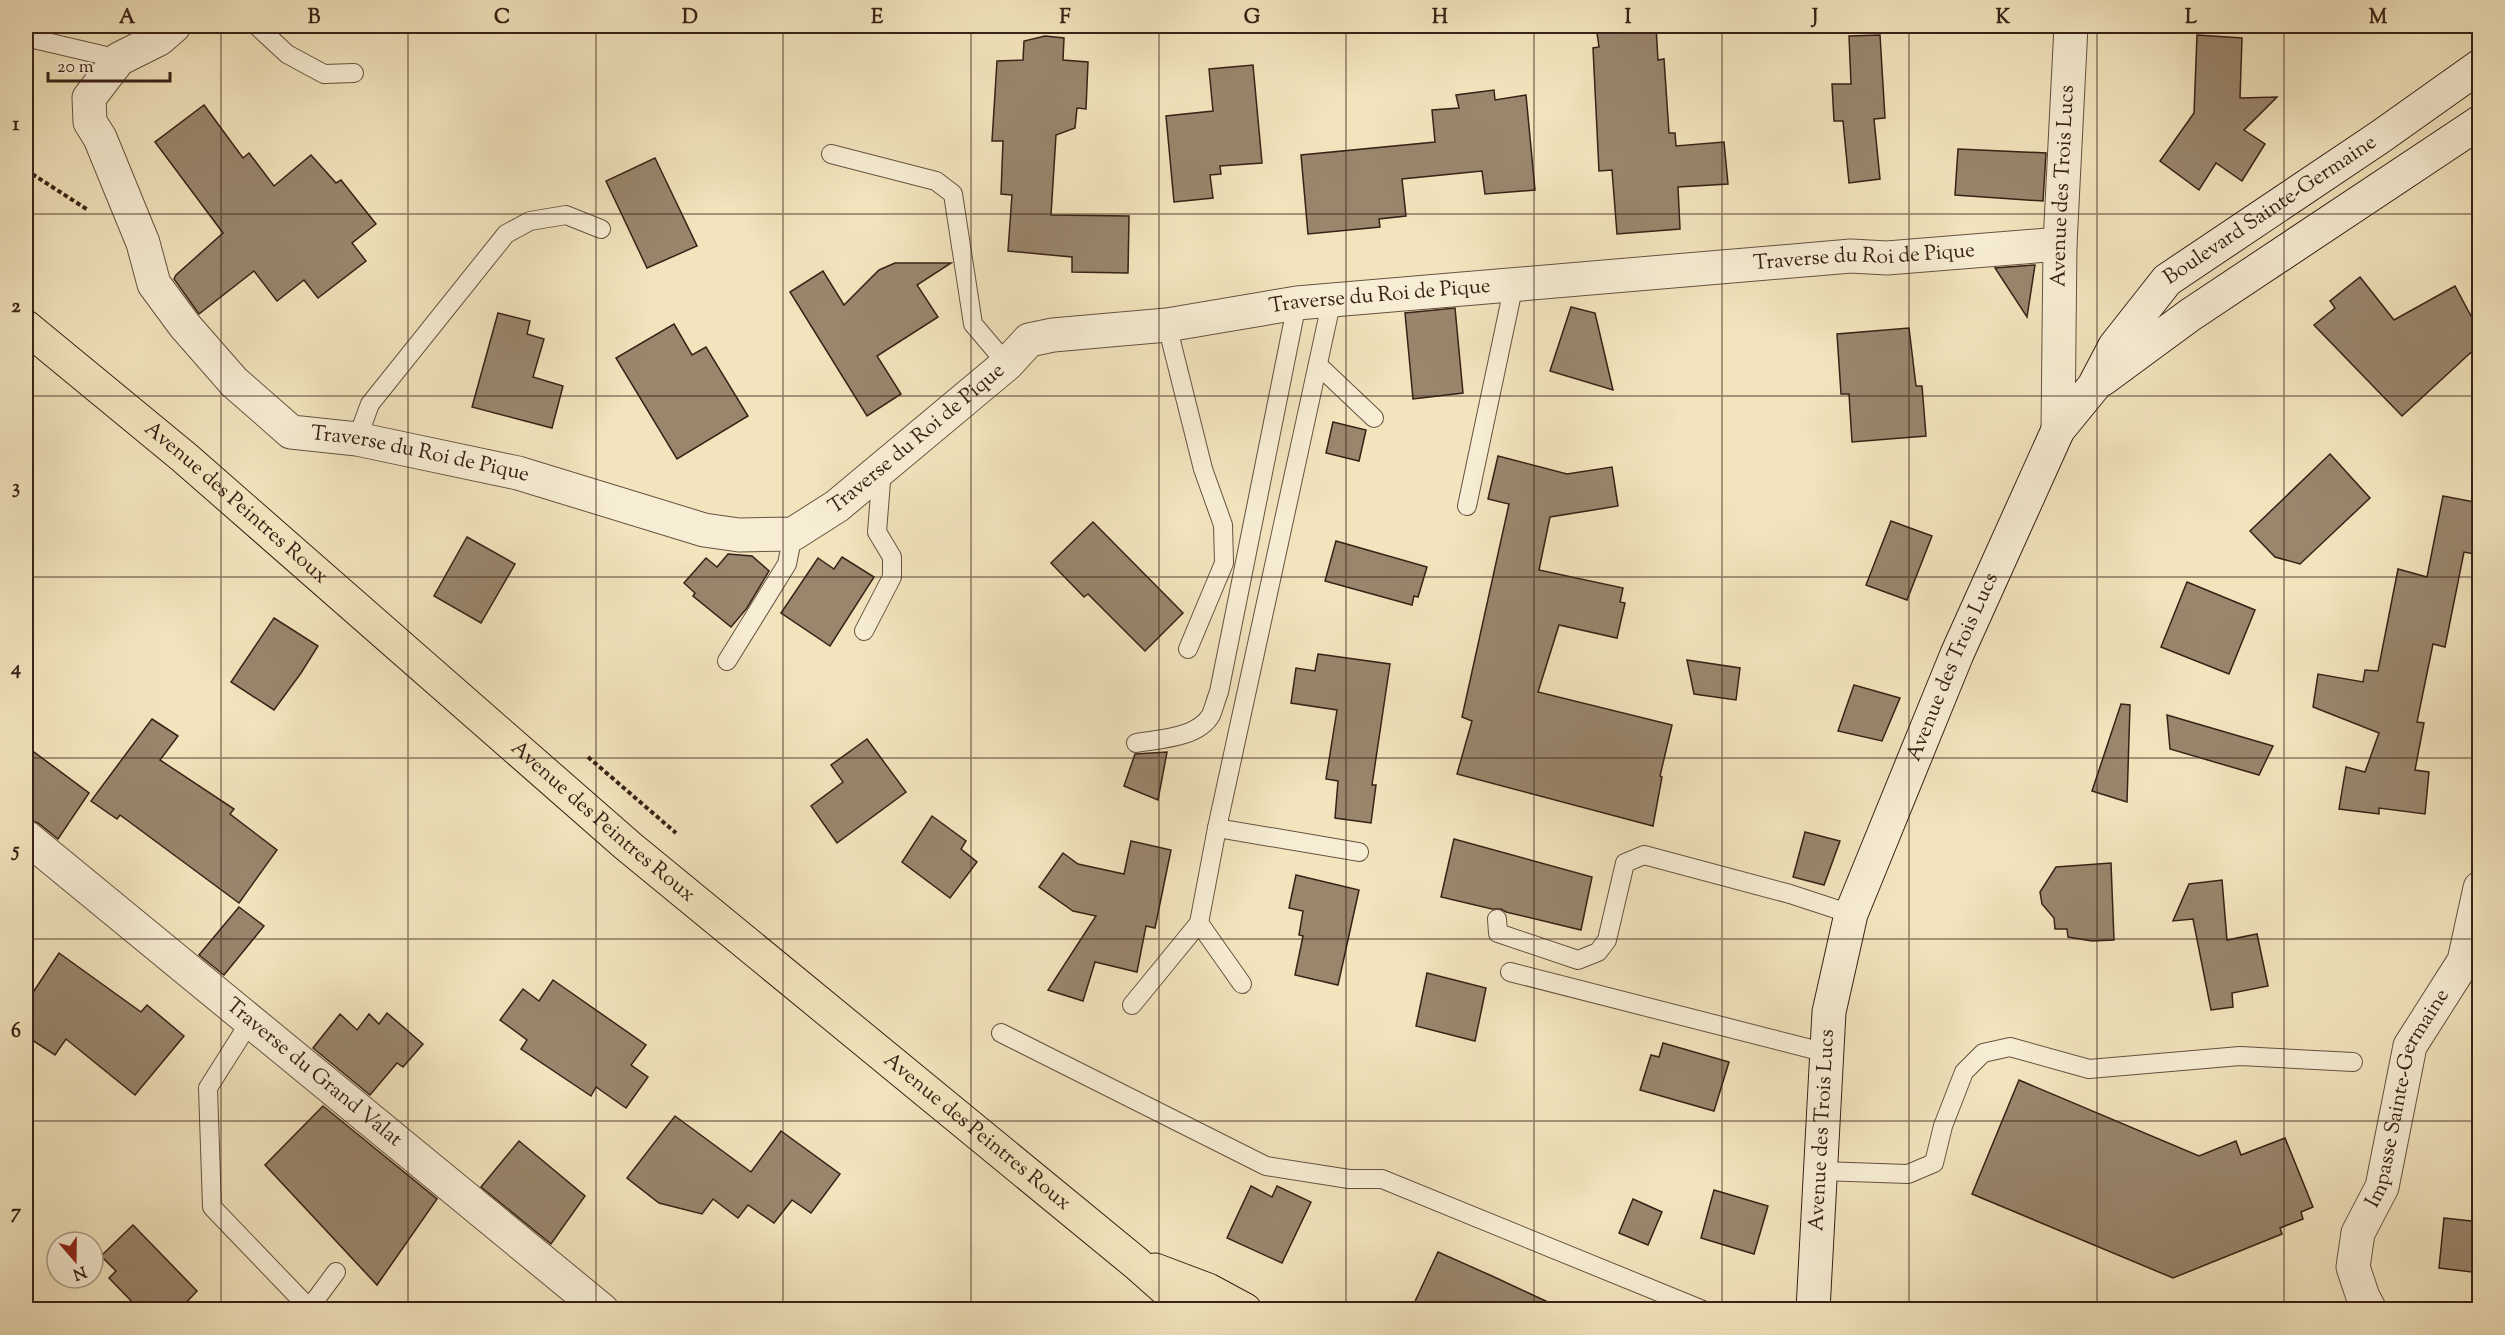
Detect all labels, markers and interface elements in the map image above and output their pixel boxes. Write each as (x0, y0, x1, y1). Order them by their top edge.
text: A (119, 4, 136, 33)
text: B (308, 4, 321, 33)
text: C (494, 4, 510, 33)
text: D (682, 4, 698, 33)
text: E (871, 4, 884, 33)
text: F (1059, 4, 1071, 33)
text: G (1244, 4, 1261, 33)
text: H (1432, 4, 1448, 33)
text: I (1625, 4, 1632, 33)
text: J (1810, 4, 1818, 33)
text: K (1996, 4, 2011, 33)
text: L (2185, 4, 2198, 33)
text: M (2369, 4, 2388, 33)
scale bar (48, 45, 170, 83)
text: 20 m (57, 55, 94, 81)
street label: Avenue des Trois Lucs (2045, 84, 2083, 287)
text: 1 (13, 111, 20, 140)
street label: Boulevard Sainte-Germaine (2158, 128, 2383, 293)
street label: Traverse du Roi de Pique (1752, 236, 1976, 279)
street label: Traverse du Roi de Pique (1267, 272, 1492, 322)
text: 2 (11, 293, 21, 322)
street label: Traverse du Roi de Pique (823, 357, 1012, 522)
street label: Avenue des Peintres Roux (137, 415, 334, 592)
street label: Traverse du Roi de Pique (309, 419, 533, 491)
text: 3 (12, 474, 20, 503)
street label: Avenue des Trois Lucs (1900, 568, 2007, 766)
text: 4 (10, 655, 21, 684)
street label: Avenue des Peintres Roux (503, 734, 701, 910)
text: 5 (11, 837, 20, 866)
street label: Impasse Sainte-Germaine (2359, 983, 2457, 1213)
street label: Traverse du Grand Valat (219, 992, 408, 1155)
text: 6 (11, 1018, 21, 1047)
street label: Avenue des Trois Lucs (1802, 1028, 1843, 1232)
street label: Avenue des Peintres Roux (876, 1046, 1077, 1218)
text: 7 (11, 1199, 22, 1228)
north arrow (45, 1230, 105, 1290)
text: N (69, 1259, 89, 1285)

